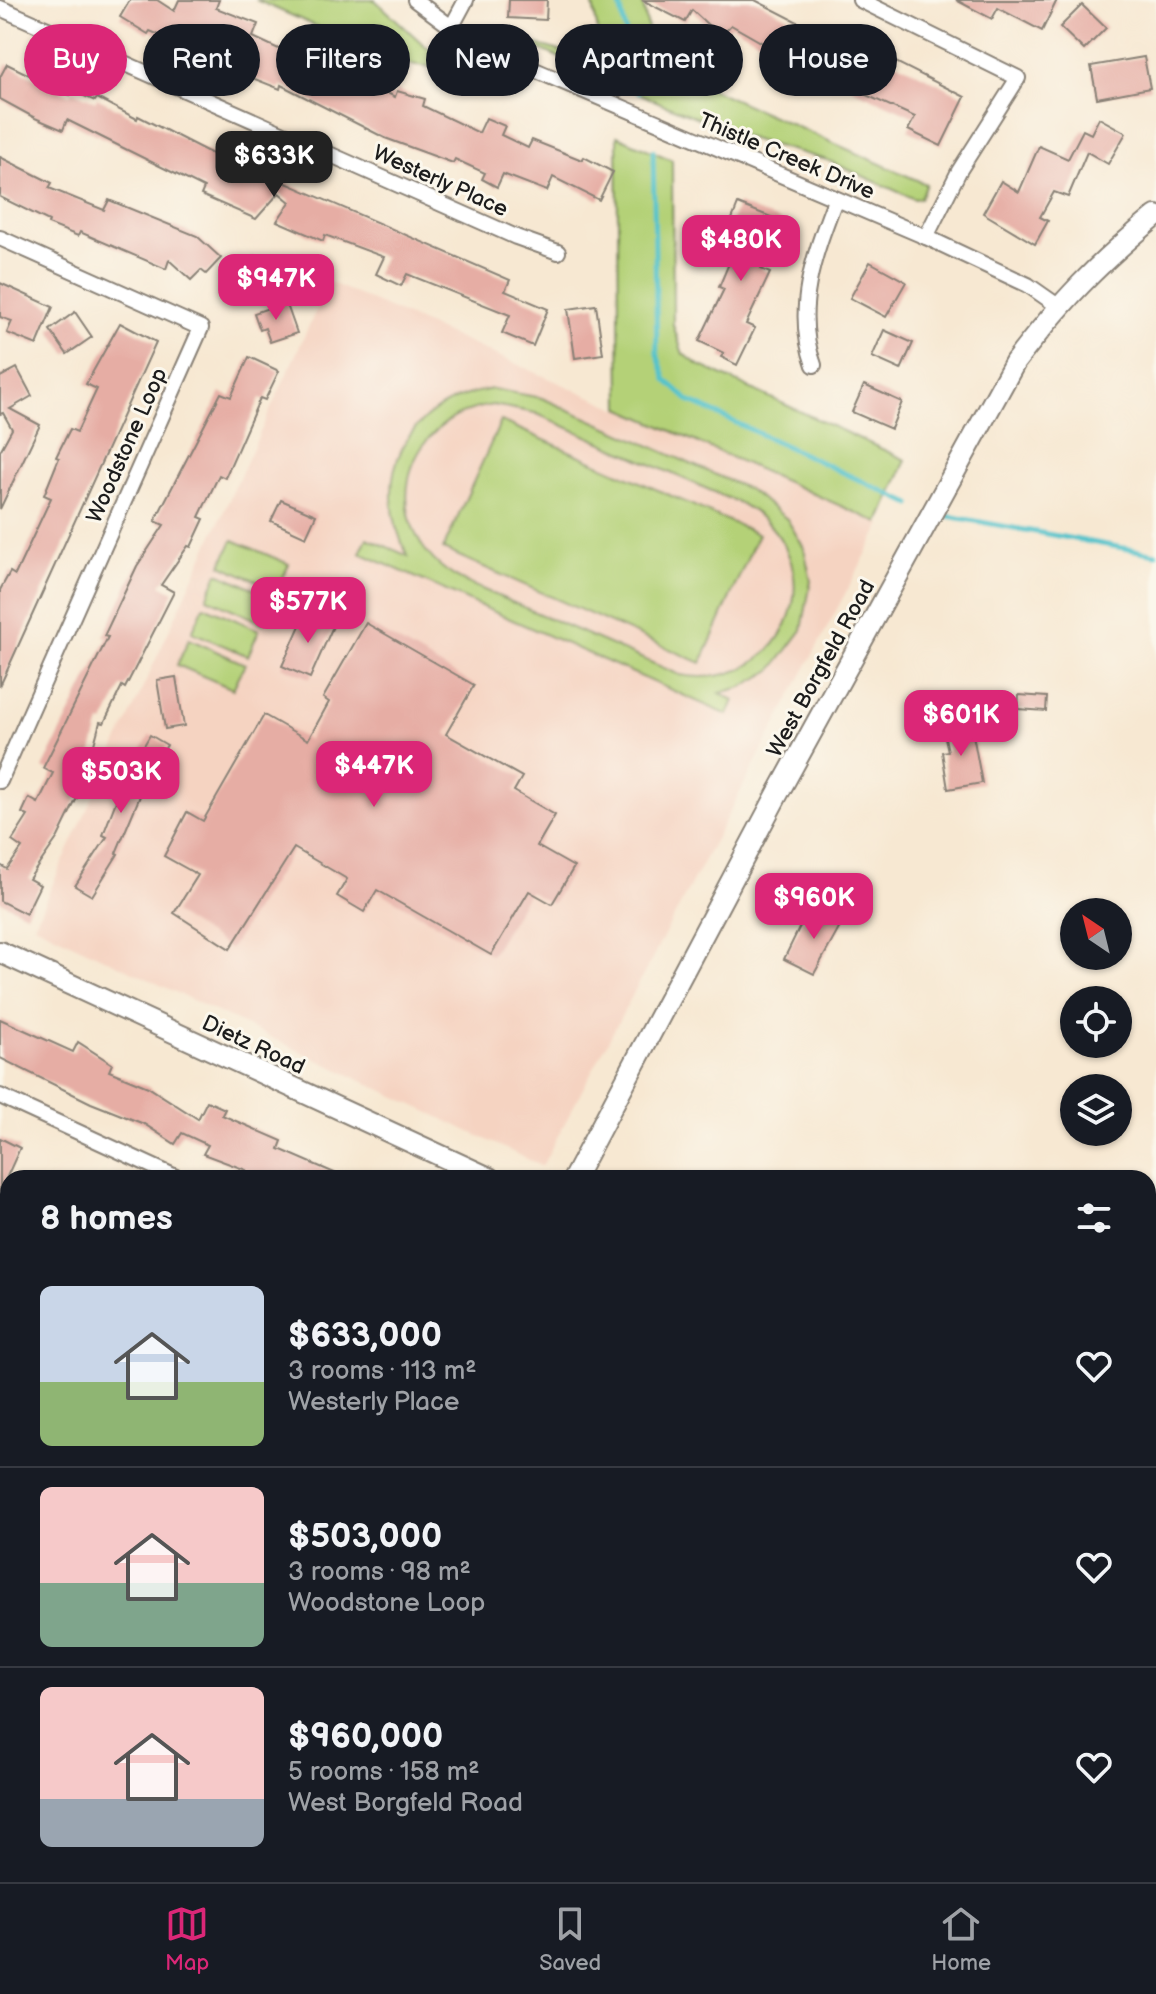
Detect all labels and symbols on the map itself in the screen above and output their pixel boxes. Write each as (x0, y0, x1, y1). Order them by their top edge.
street label: Thistle Creek Drive (694, 107, 879, 206)
pin: $633K (218, 131, 330, 199)
street label: Westerly Place (369, 140, 512, 223)
pin: $480K (685, 215, 797, 283)
pin: $947K (220, 254, 332, 322)
street label: Woodstone Loop (81, 364, 174, 527)
street label: West Borgfeld Road (761, 575, 881, 762)
pin: $577K (252, 577, 364, 645)
pin: $601K (905, 690, 1017, 758)
pin: $447K (318, 741, 430, 809)
pin: $503K (65, 747, 177, 815)
pin: $960K (758, 873, 870, 941)
north arrow (1060, 898, 1132, 970)
street label: Dietz Road (198, 1010, 309, 1081)

